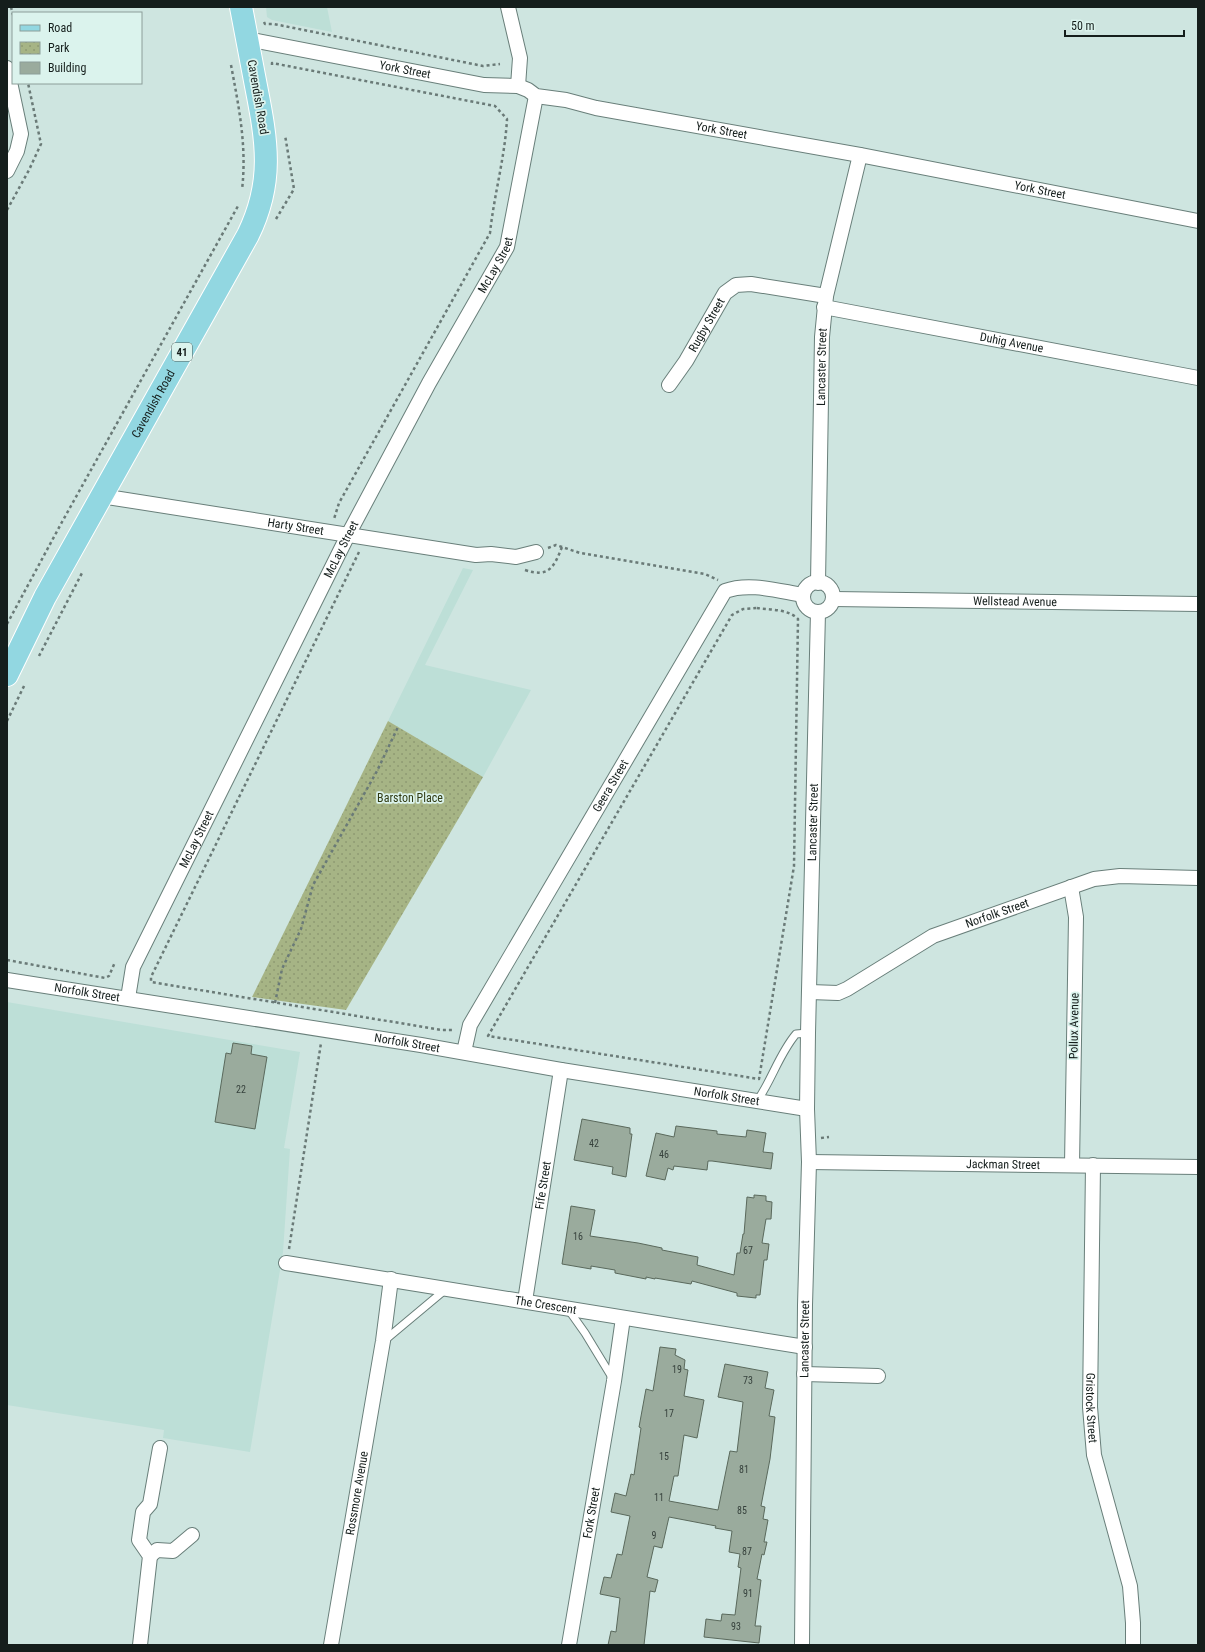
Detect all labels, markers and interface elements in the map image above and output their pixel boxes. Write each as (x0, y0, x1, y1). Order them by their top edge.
legend (12, 12, 142, 84)
scale bar (1065, 12, 1184, 38)
text: 50 m (1071, 19, 1095, 33)
text: Road (48, 21, 72, 35)
text: Park (48, 41, 70, 55)
street label: Cavendish Road (245, 58, 271, 136)
street label: York Street (378, 58, 432, 82)
text: Building (48, 61, 86, 75)
street label: York Street (695, 119, 749, 142)
street label: York Street (1013, 178, 1067, 202)
street label: McLay Street (475, 235, 516, 296)
street label: Rugby Street (686, 295, 728, 354)
street label: Lancaster Street (814, 327, 830, 406)
street label: Duhig Avenue (979, 330, 1045, 356)
road number: 41 (172, 343, 192, 361)
street label: Cavendish Road (129, 367, 178, 441)
street label: Harty Street (267, 515, 325, 538)
street label: McLay Street (321, 518, 361, 580)
street label: Wellstead Avenue (973, 594, 1057, 609)
street label: Geera Street (590, 757, 632, 815)
street label: Lancaster Street (805, 783, 821, 861)
park label: Barston Place (377, 791, 443, 805)
street label: McLay Street (176, 808, 217, 870)
street label: Norfolk Street (964, 895, 1031, 931)
street label: Norfolk Street (53, 981, 121, 1005)
street label: Pollux Avenue (1066, 992, 1082, 1059)
street label: Norfolk Street (373, 1031, 441, 1055)
house number: 22 (236, 1084, 246, 1095)
street label: Norfolk Street (693, 1084, 761, 1108)
house number: 42 (589, 1138, 599, 1149)
house number: 46 (659, 1149, 669, 1160)
street label: Jackman Street (966, 1157, 1041, 1172)
street label: Fife Street (532, 1160, 554, 1211)
house number: 16 (573, 1231, 583, 1242)
house number: 67 (743, 1245, 753, 1256)
street label: The Crescent (514, 1293, 578, 1317)
street label: Lancaster Street (797, 1299, 812, 1378)
house number: 19 (672, 1364, 682, 1375)
street label: Gristock Street (1083, 1373, 1100, 1444)
house number: 73 (743, 1375, 753, 1386)
house number: 17 (664, 1408, 674, 1419)
street label: Rossmore Avenue (343, 1450, 371, 1536)
house number: 15 (659, 1451, 669, 1462)
house number: 81 (739, 1464, 749, 1475)
street label: Fork Street (580, 1486, 603, 1540)
house number: 11 (654, 1492, 664, 1503)
house number: 85 (737, 1505, 747, 1516)
house number: 9 (652, 1530, 657, 1541)
house number: 87 (742, 1546, 752, 1557)
house number: 91 (743, 1588, 753, 1599)
house number: 93 (731, 1621, 741, 1632)

